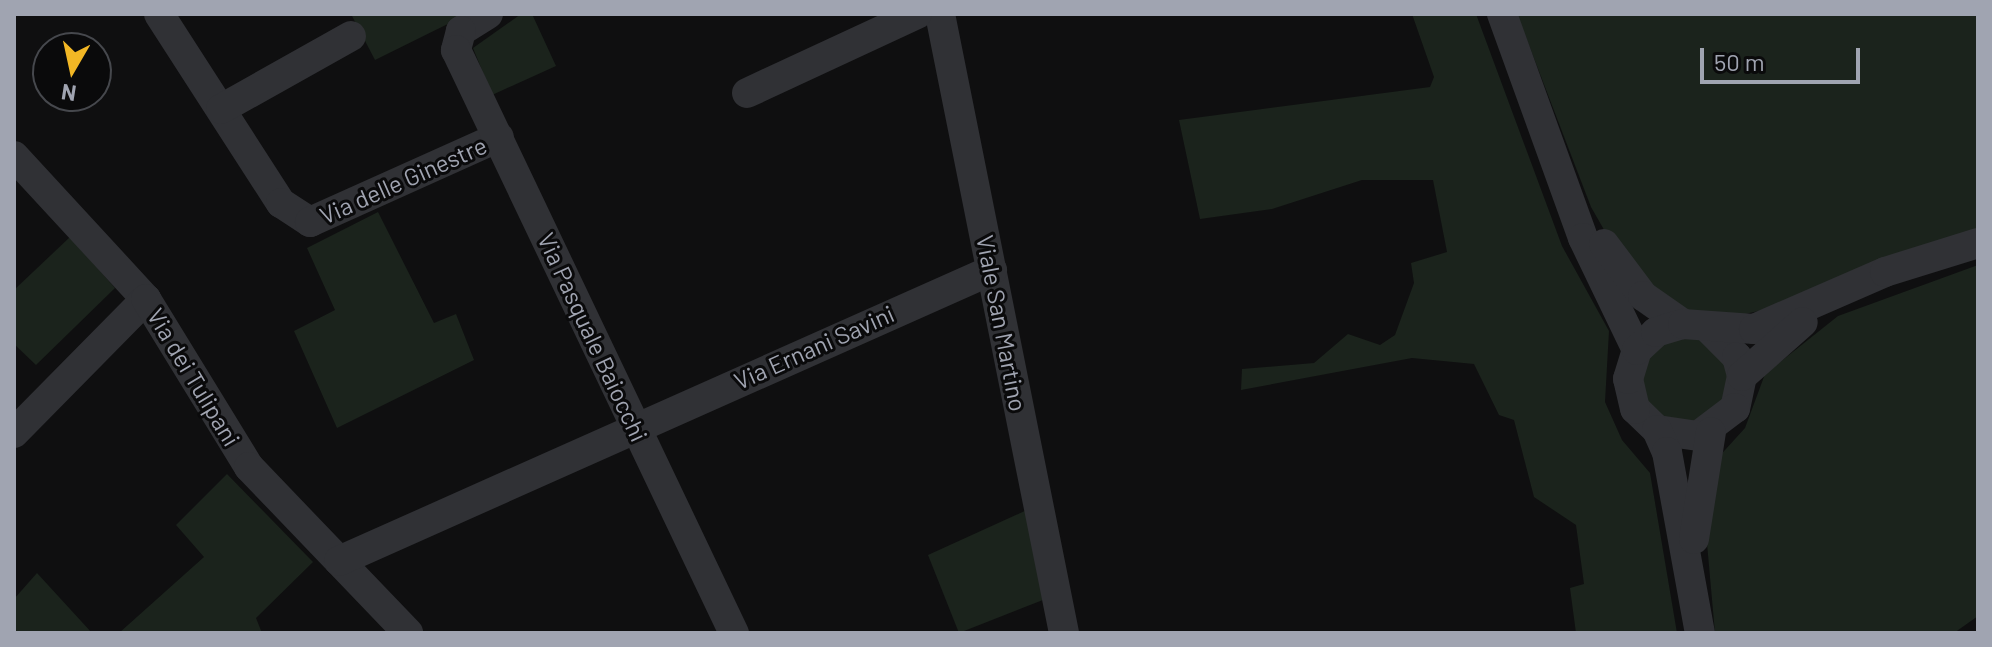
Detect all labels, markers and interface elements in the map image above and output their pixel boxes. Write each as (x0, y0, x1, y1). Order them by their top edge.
north arrow (32, 32, 112, 112)
scale bar (1704, 32, 1864, 82)
text: 50 m (1714, 47, 1765, 76)
text: N (59, 80, 78, 108)
street label: Via delle Ginestre (315, 130, 491, 230)
street label: Via Pasquale Baiocchi (532, 228, 654, 446)
street label: Viale San Martino (971, 232, 1033, 414)
street label: Via Ernani Savini (729, 299, 899, 395)
street label: Via dei Tulipani (142, 303, 246, 451)

